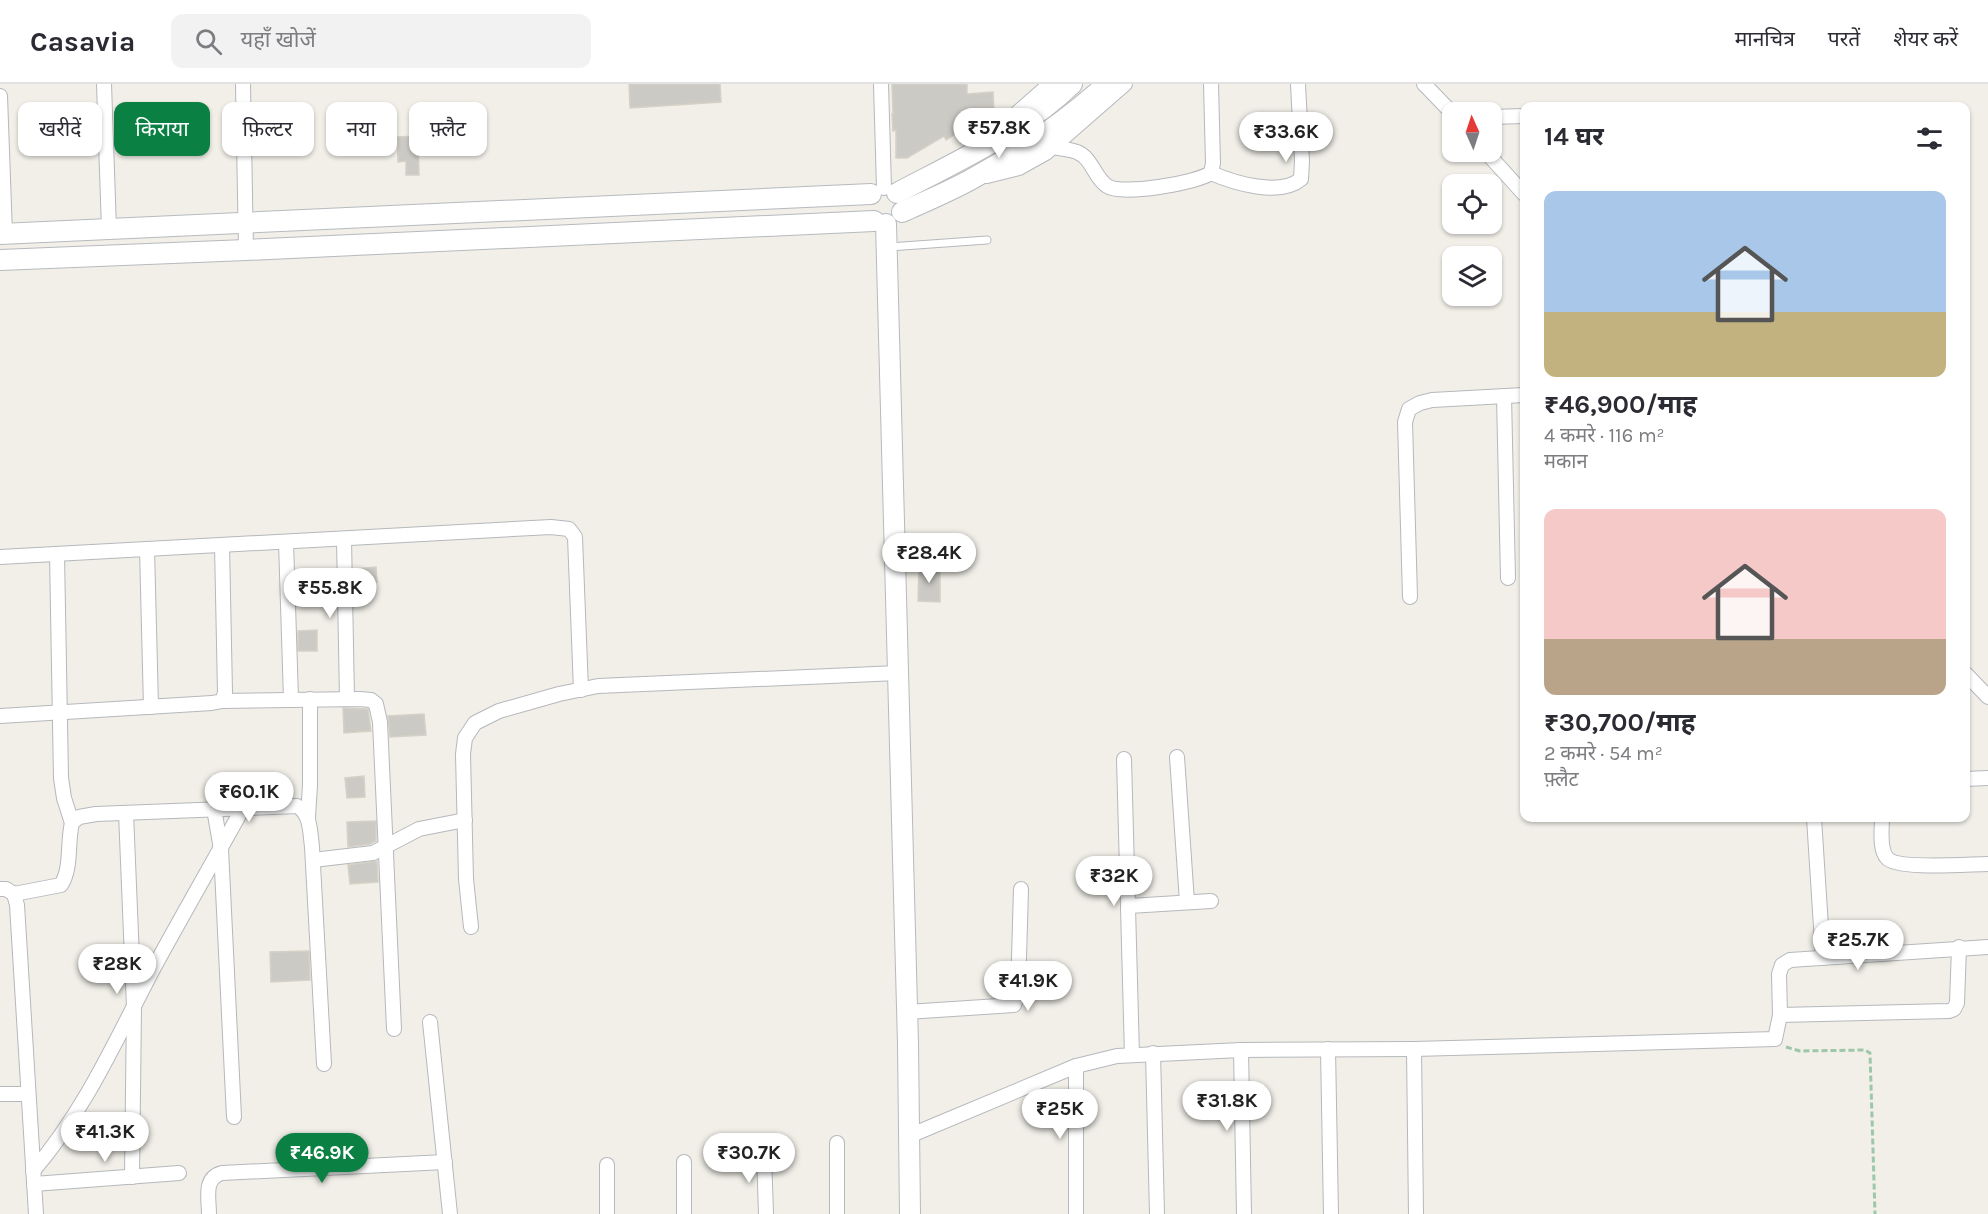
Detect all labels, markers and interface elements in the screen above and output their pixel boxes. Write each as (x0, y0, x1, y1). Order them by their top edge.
search box (171, 14, 591, 68)
text: Casavia (30, 25, 135, 58)
icon: search (192, 25, 225, 58)
text: यहाँ खोजें (240, 27, 316, 53)
text: मानचित्र (1735, 27, 1795, 51)
text: परतें (1828, 27, 1860, 51)
text: शेयर करें (1893, 27, 1958, 51)
chip: खरीदें (18, 102, 102, 156)
chip: किराया (114, 102, 210, 156)
chip: फ़िल्टर (222, 102, 314, 156)
chip: नया (326, 102, 397, 156)
chip: फ़्लैट (409, 102, 487, 156)
north arrow (1442, 102, 1502, 162)
map controls (1442, 102, 1502, 306)
pin: ₹57.8K (950, 108, 1048, 159)
pin: ₹33.6K (1237, 112, 1335, 163)
text: ₹57.8K (967, 116, 1031, 139)
text: ₹33.6K (1253, 120, 1319, 143)
text: 14 घर (1544, 121, 1604, 152)
icon: filters (1913, 122, 1946, 155)
button: locate (1442, 174, 1502, 234)
icon: home (1691, 230, 1799, 338)
button: layers (1442, 246, 1502, 306)
text: ₹46,900/माह (1544, 389, 1697, 420)
text: 4 कमरे · 116 m² (1544, 424, 1665, 447)
text: मकान (1544, 450, 1588, 473)
pin: ₹28.4K (880, 533, 978, 584)
text: ₹28.4K (896, 541, 962, 564)
icon: home (1691, 548, 1799, 656)
pin: ₹55.8K (281, 568, 379, 619)
text: ₹55.8K (297, 576, 363, 599)
text: ₹30,700/माह (1544, 707, 1695, 738)
text: 2 कमरे · 54 m² (1544, 742, 1663, 765)
text: फ़्लैट (1544, 768, 1579, 791)
pin: ₹60.1K (200, 772, 298, 823)
text: ₹60.1K (219, 780, 279, 803)
pin: ₹32K (1078, 856, 1150, 907)
text: ₹32K (1089, 864, 1139, 887)
pin: ₹25.7K (1809, 920, 1907, 971)
text: ₹25.7K (1827, 928, 1889, 951)
pin: ₹28K (81, 944, 153, 995)
text: ₹28K (92, 952, 142, 975)
pin: ₹41.9K (979, 961, 1077, 1012)
text: ₹41.9K (998, 969, 1058, 992)
pin: ₹31.8K (1178, 1081, 1276, 1132)
pin: ₹25K (1024, 1089, 1096, 1140)
text: ₹31.8K (1196, 1089, 1258, 1112)
text: ₹25K (1036, 1097, 1084, 1120)
pin: ₹41.3K (56, 1112, 154, 1163)
text: ₹41.3K (75, 1120, 135, 1143)
pin: ₹46.9K (273, 1133, 371, 1184)
pin: ₹30.7K (700, 1133, 798, 1184)
text: ₹46.9K (289, 1141, 355, 1164)
text: ₹30.7K (717, 1141, 781, 1164)

